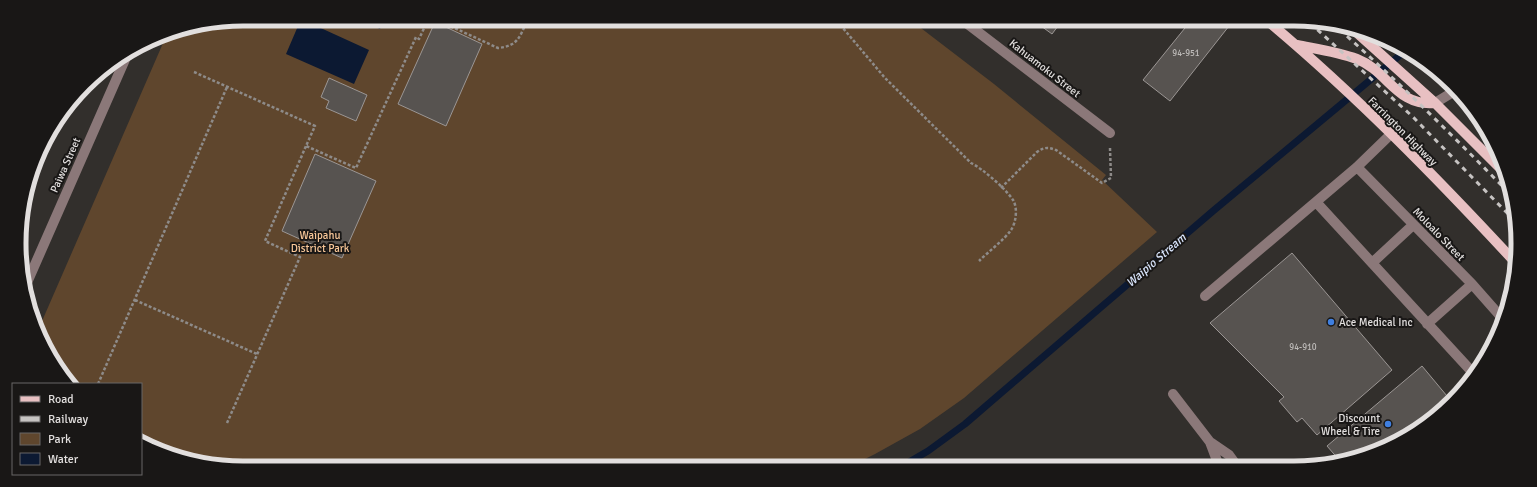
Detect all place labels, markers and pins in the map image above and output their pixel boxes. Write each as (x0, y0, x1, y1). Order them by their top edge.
place label: Ace Medical Inc (1339, 316, 1413, 329)
marker: Ace Medical Inc (1326, 317, 1336, 327)
place label: Discount Wheel & Tire (1321, 412, 1380, 438)
marker: Discount Wheel & Tire (1383, 419, 1393, 429)

